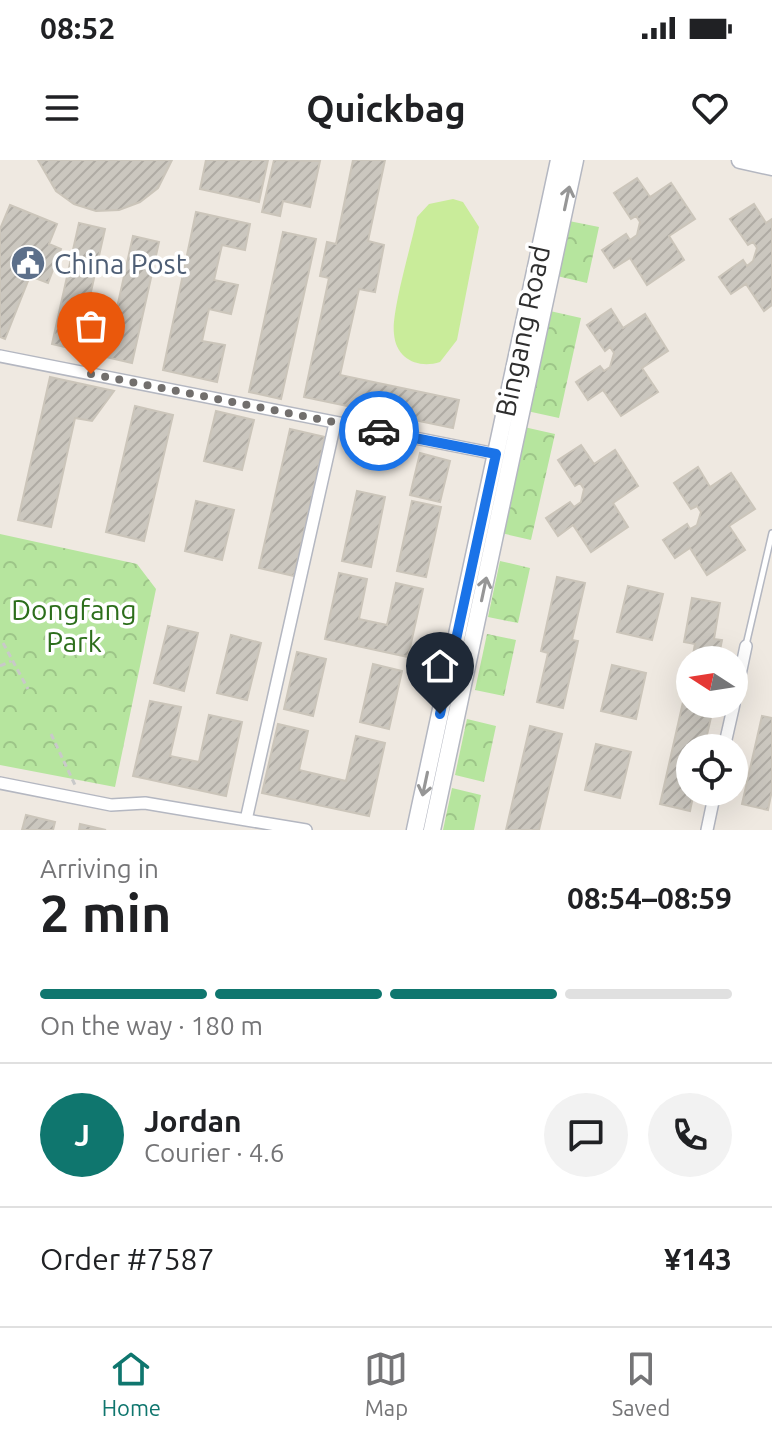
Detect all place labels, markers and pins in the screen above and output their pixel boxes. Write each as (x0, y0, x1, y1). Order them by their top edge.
public building icon: China Post (9, 244, 47, 282)
place label: China Post (54, 248, 187, 279)
pin (57, 292, 125, 374)
pin (406, 632, 474, 714)

